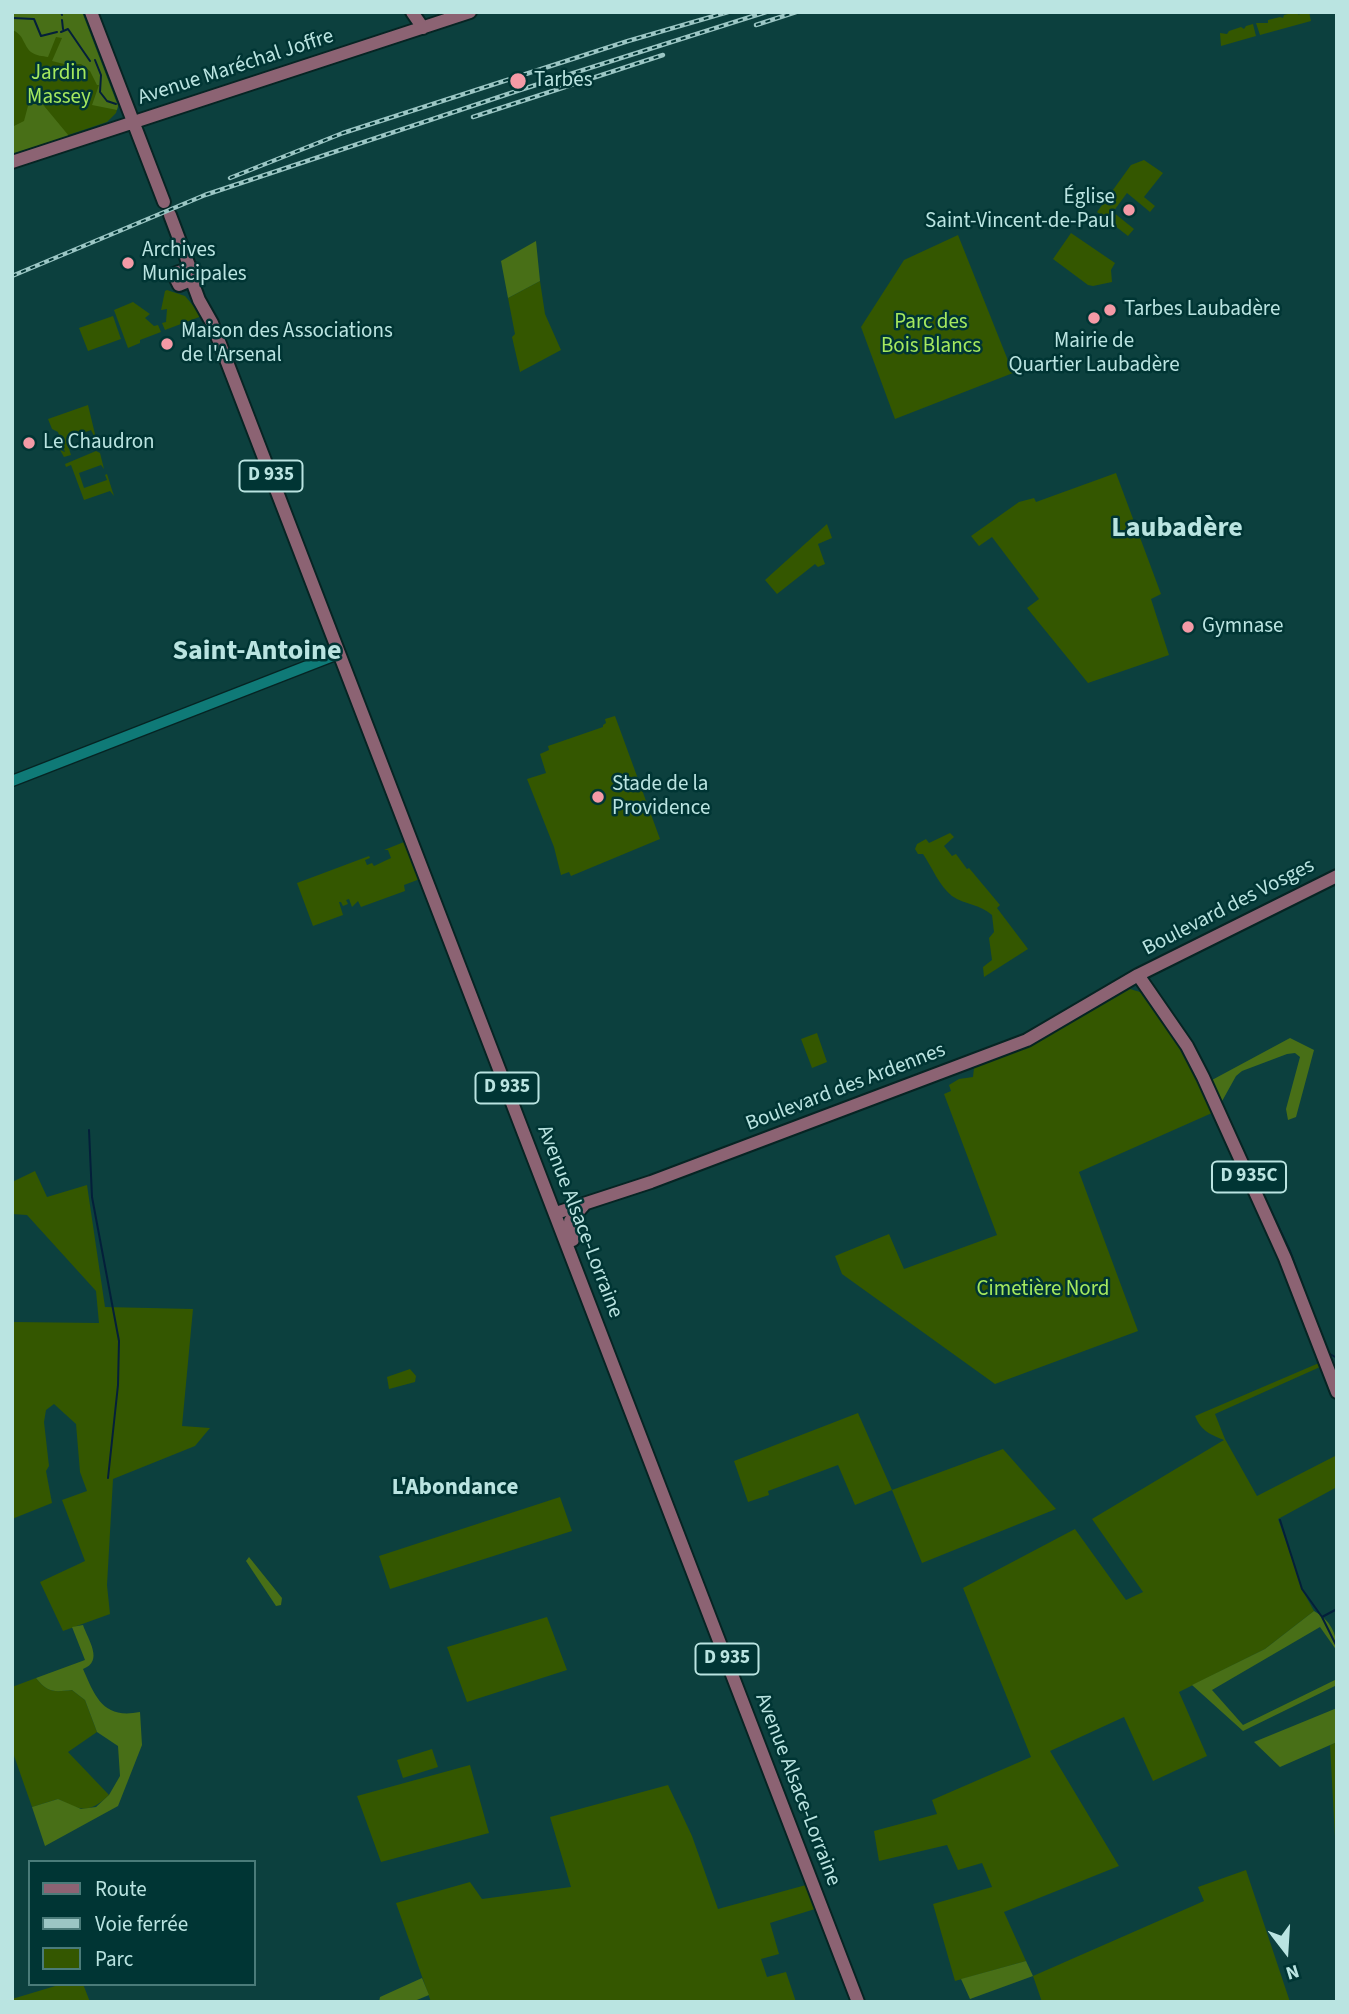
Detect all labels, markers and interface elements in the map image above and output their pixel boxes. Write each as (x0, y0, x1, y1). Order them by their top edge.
street label: Avenue Maréchal Joffre (135, 24, 337, 112)
park label: Jardin Massey (27, 61, 91, 111)
place label: Tarbes (534, 68, 592, 94)
marker: Tarbes (508, 71, 528, 91)
place label: Église Saint-Vincent-de-Paul (925, 185, 1115, 235)
marker: Église Saint-Vincent-de-Paul (1121, 202, 1137, 218)
place label: Archives Municipales (142, 238, 247, 288)
marker: Archives Municipales (120, 255, 136, 271)
place label: Tarbes Laubadère (1124, 297, 1280, 323)
marker: Tarbes Laubadère (1102, 302, 1118, 318)
park label: Parc des Bois Blancs (881, 310, 981, 360)
marker: Mairie de Quartier Laubadère (1086, 310, 1102, 326)
place label: Maison des Associations de l'Arsenal (181, 319, 393, 369)
place label: Mairie de Quartier Laubadère (1008, 329, 1180, 379)
marker: Maison des Associations de l'Arsenal (159, 336, 175, 352)
place label: Le Chaudron (43, 430, 155, 456)
marker: Le Chaudron (21, 435, 37, 451)
road number: D 935 (240, 461, 302, 491)
district label: Laubadère (1111, 513, 1243, 547)
place label: Gymnase (1202, 614, 1283, 640)
marker: Gymnase (1180, 619, 1196, 635)
district label: Saint-Antoine (172, 636, 342, 670)
place label: Stade de la Providence (612, 772, 710, 822)
marker: Stade de la Providence (590, 789, 606, 805)
street label: Boulevard des Vosges (1139, 854, 1319, 962)
street label: Boulevard des Ardennes (743, 1038, 949, 1138)
road number: D 935 (476, 1072, 538, 1104)
street label: Avenue Alsace-Lorraine (531, 1122, 627, 1322)
road number: D 935C (1212, 1162, 1286, 1192)
park label: Cimetière Nord (977, 1277, 1109, 1303)
district label: L'Abondance (392, 1475, 518, 1503)
road number: D 935 (696, 1644, 758, 1674)
street label: Avenue Alsace-Lorraine (749, 1690, 845, 1890)
legend (28, 1860, 256, 1986)
text: Route (95, 1874, 147, 1904)
text: Voie ferrée (95, 1909, 188, 1939)
north arrow (1251, 1916, 1321, 1986)
text: Parc (95, 1944, 133, 1974)
text: N (1282, 1957, 1302, 1986)

